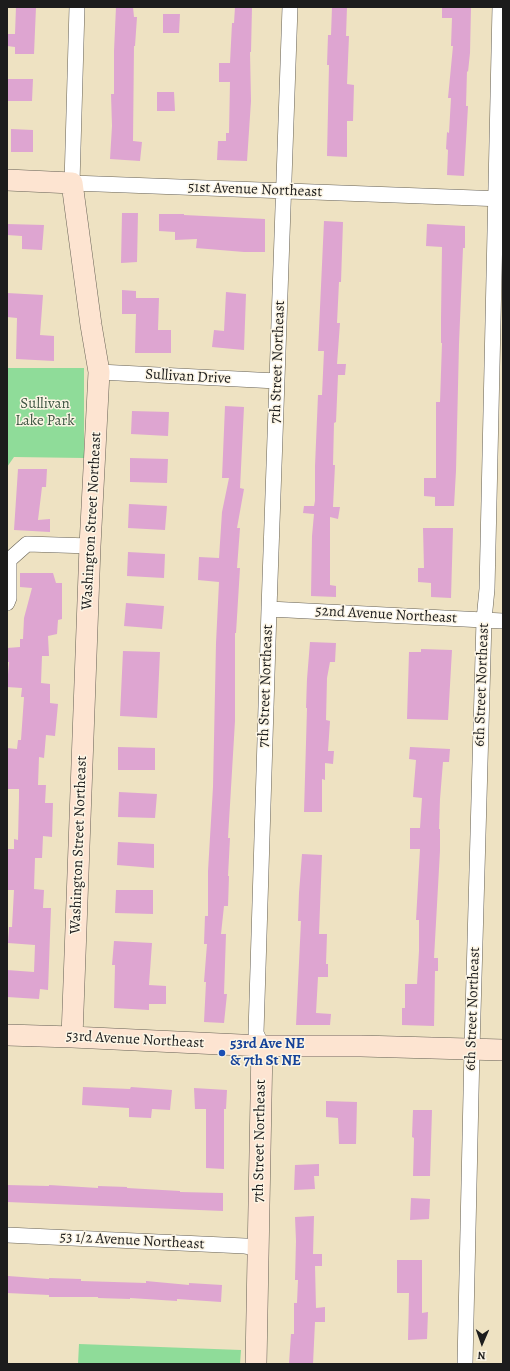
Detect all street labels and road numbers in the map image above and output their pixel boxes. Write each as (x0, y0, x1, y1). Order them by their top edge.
street label: 51st Avenue Northeast (187, 179, 323, 201)
street label: 7th Street Northeast (267, 300, 289, 424)
street label: Sullivan Drive (145, 366, 231, 388)
street label: Washington Street Northeast (78, 431, 106, 611)
street label: 52nd Avenue Northeast (315, 602, 457, 628)
street label: 6th Street Northeast (471, 623, 493, 747)
street label: 7th Street Northeast (255, 624, 277, 748)
street label: Washington Street Northeast (67, 755, 91, 935)
street label: 6th Street Northeast (462, 947, 484, 1071)
street label: 53rd Avenue Northeast (65, 1027, 205, 1053)
street label: 7th Street Northeast (250, 1079, 270, 1203)
street label: 53 1/2 Avenue Northeast (59, 1228, 205, 1254)

